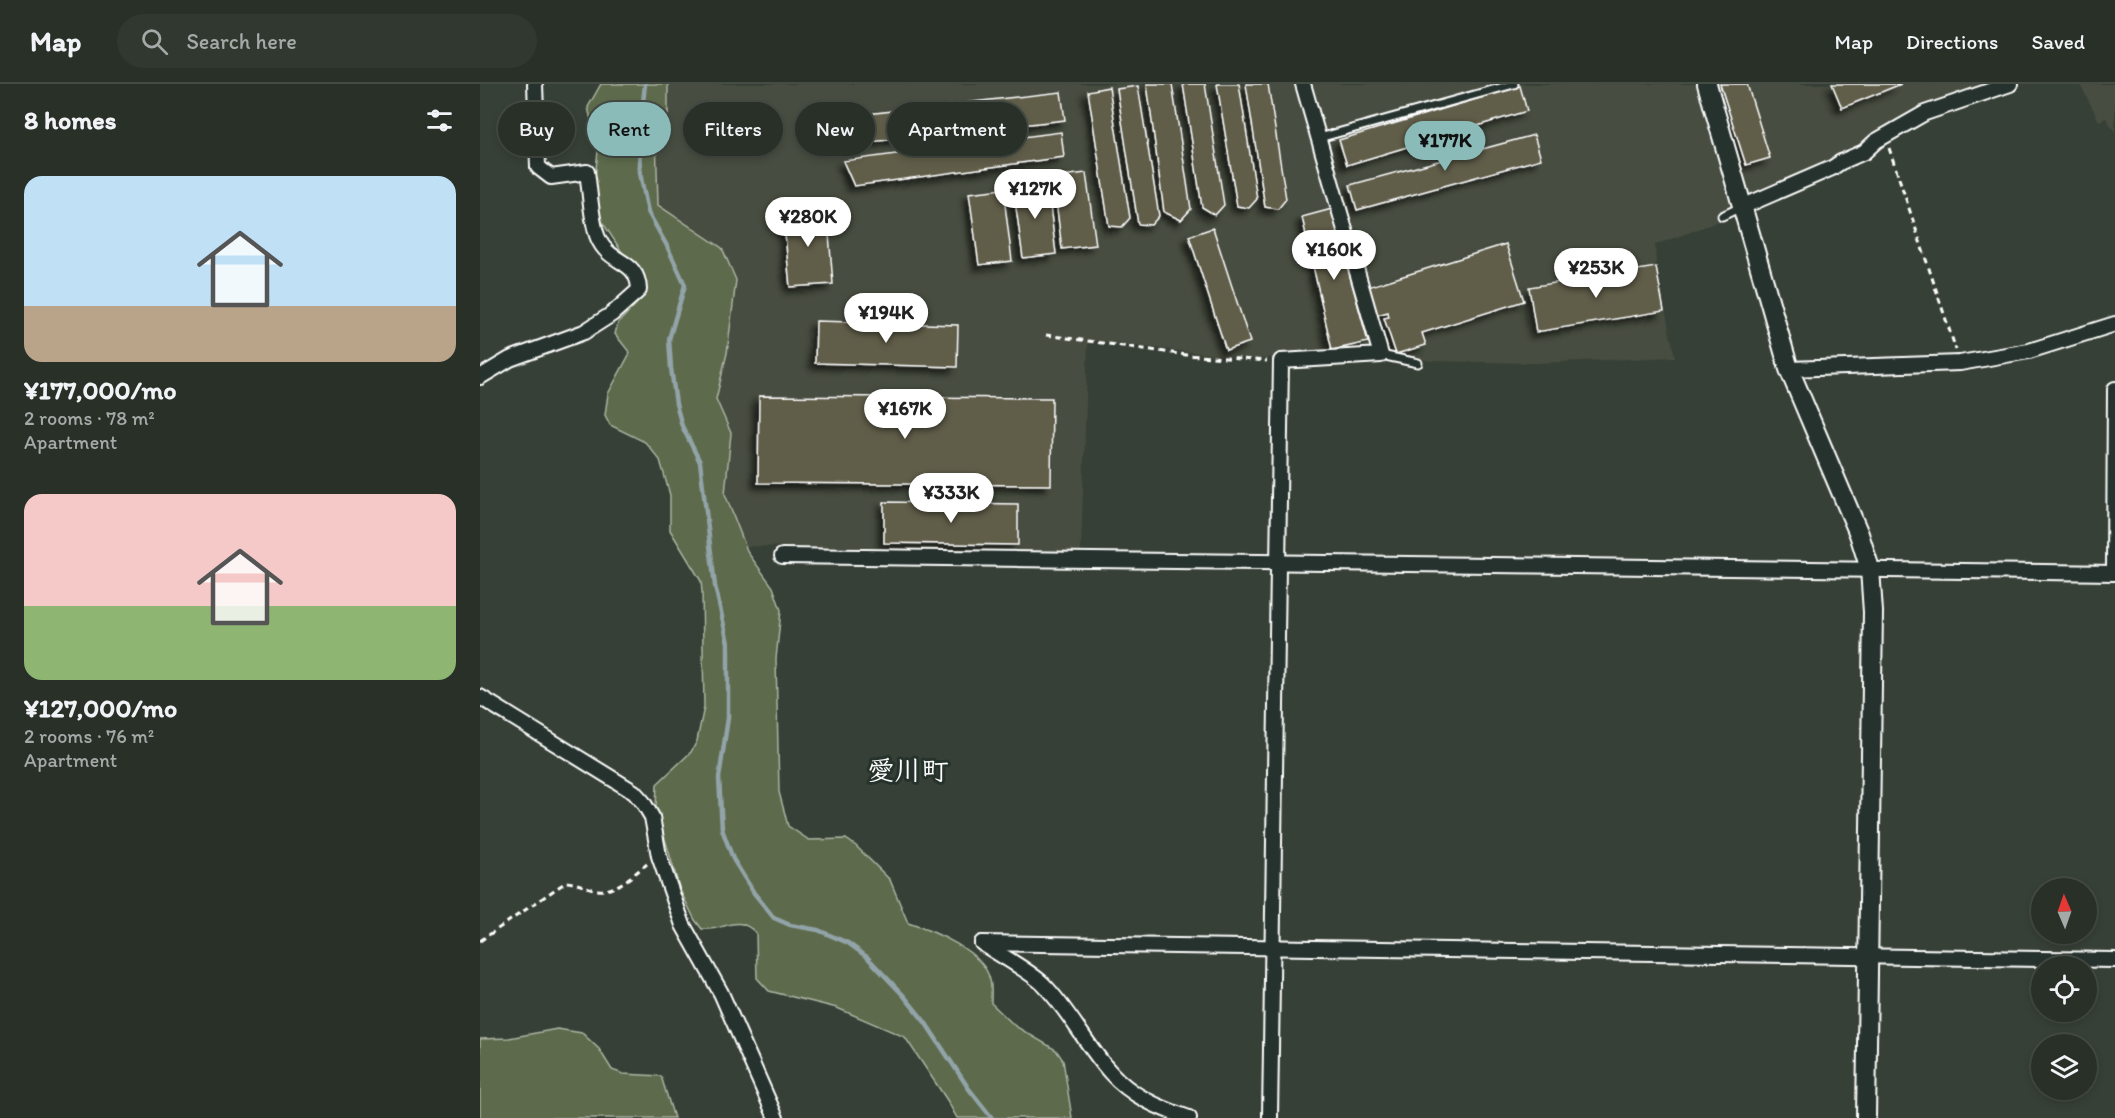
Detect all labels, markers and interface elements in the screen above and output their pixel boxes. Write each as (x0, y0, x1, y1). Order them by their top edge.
search box (117, 14, 537, 68)
text: Map (30, 24, 81, 58)
icon: search (138, 25, 171, 58)
text: Search here (186, 28, 297, 55)
text: Map (1835, 29, 1873, 54)
text: Directions (1906, 29, 1998, 54)
text: Saved (2031, 29, 2085, 54)
chip: Buy (498, 102, 575, 156)
chip: Rent (587, 102, 671, 156)
chip: Filters (683, 102, 783, 156)
chip: New (795, 102, 875, 156)
chip: Apartment (887, 102, 1027, 156)
text: 8 homes (24, 104, 116, 136)
icon: filters (423, 104, 456, 137)
pin: ¥177K (1403, 121, 1487, 172)
text: ¥177K (1418, 128, 1472, 152)
pin: ¥127K (993, 169, 1077, 220)
text: ¥127K (1008, 176, 1062, 200)
pin: ¥280K (766, 197, 850, 248)
text: ¥280K (779, 204, 837, 228)
icon: home (186, 215, 294, 323)
pin: ¥160K (1292, 230, 1376, 281)
text: ¥160K (1306, 237, 1362, 261)
pin: ¥253K (1554, 248, 1638, 299)
text: ¥253K (1568, 255, 1624, 279)
pin: ¥194K (844, 293, 928, 344)
text: ¥194K (858, 300, 914, 324)
text: ¥177,000/mo (24, 374, 177, 406)
pin: ¥167K (863, 389, 947, 440)
text: ¥167K (878, 396, 932, 420)
text: 2 rooms · 78 m² (24, 406, 155, 430)
text: Apartment (24, 430, 117, 454)
pin: ¥333K (909, 473, 993, 524)
text: ¥333K (923, 480, 979, 504)
icon: home (186, 533, 294, 641)
text: ¥127,000/mo (24, 692, 177, 724)
text: 2 rooms · 76 m² (24, 724, 154, 748)
text: Apartment (24, 748, 117, 772)
district label: 愛川町 (868, 754, 949, 787)
north arrow (2031, 878, 2097, 944)
map controls (2031, 878, 2097, 1100)
button: locate (2031, 956, 2097, 1022)
button: layers (2031, 1034, 2097, 1100)

